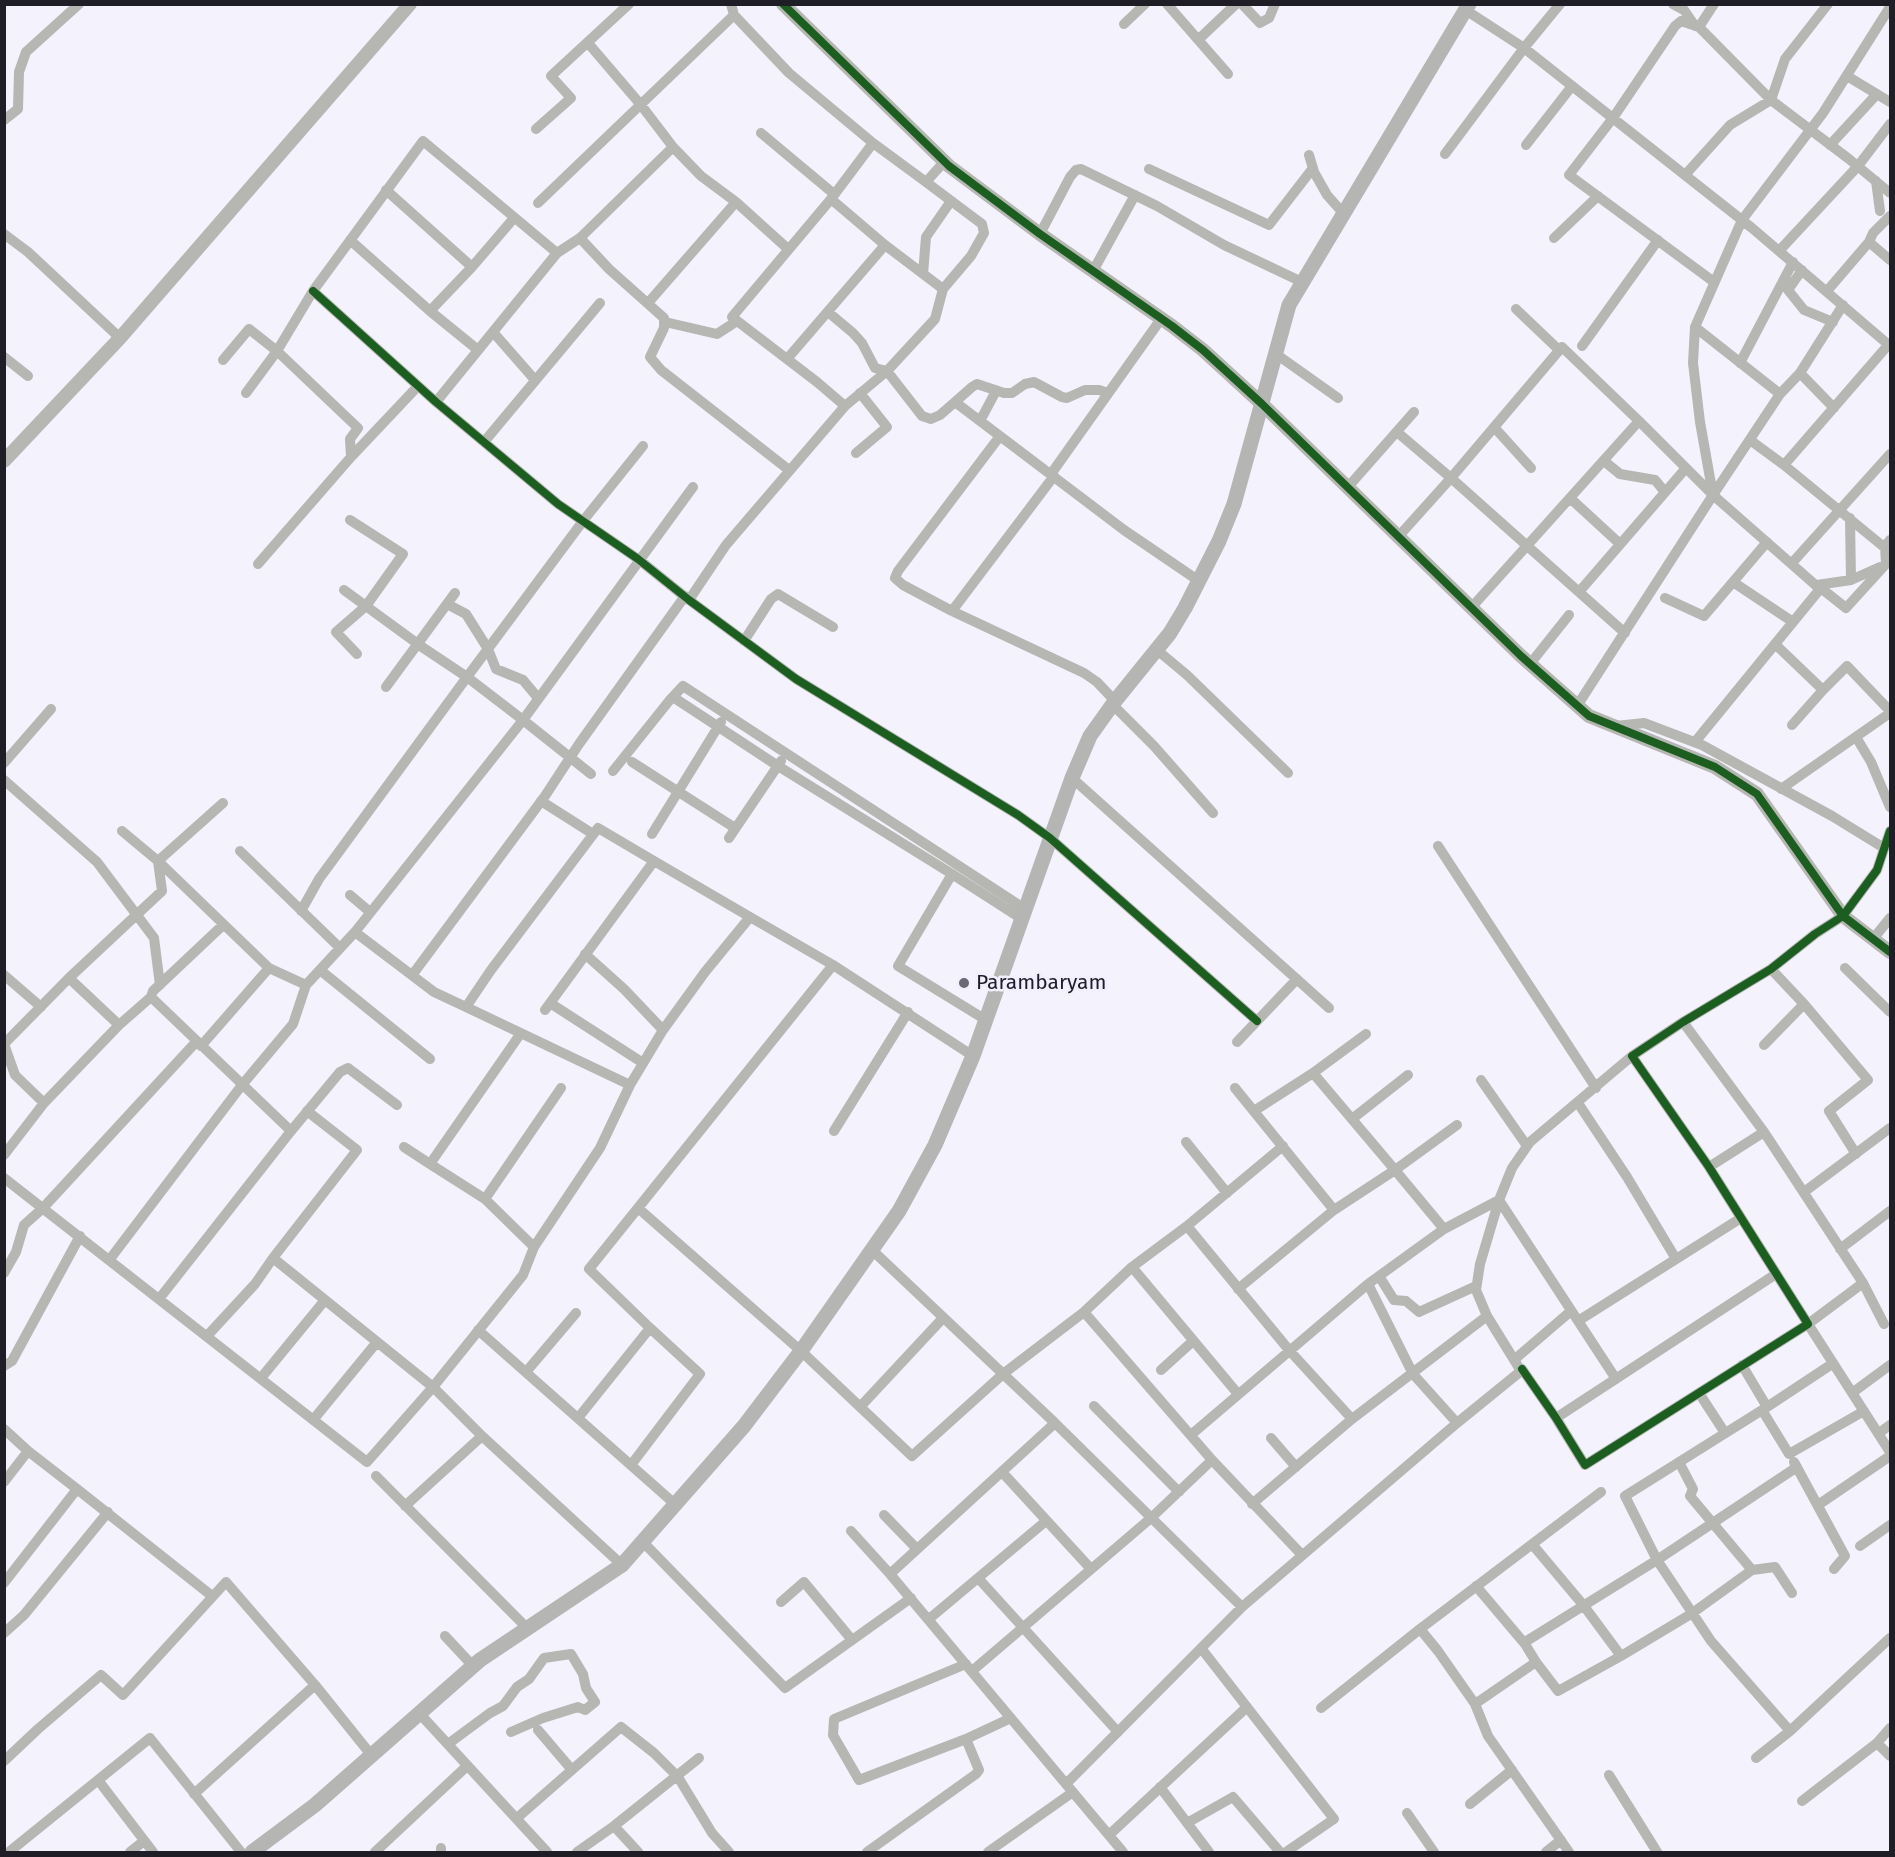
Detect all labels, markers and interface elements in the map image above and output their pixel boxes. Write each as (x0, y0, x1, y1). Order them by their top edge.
place label: Parambaryam (976, 970, 1106, 996)
marker: Parambaryam (957, 976, 971, 990)

